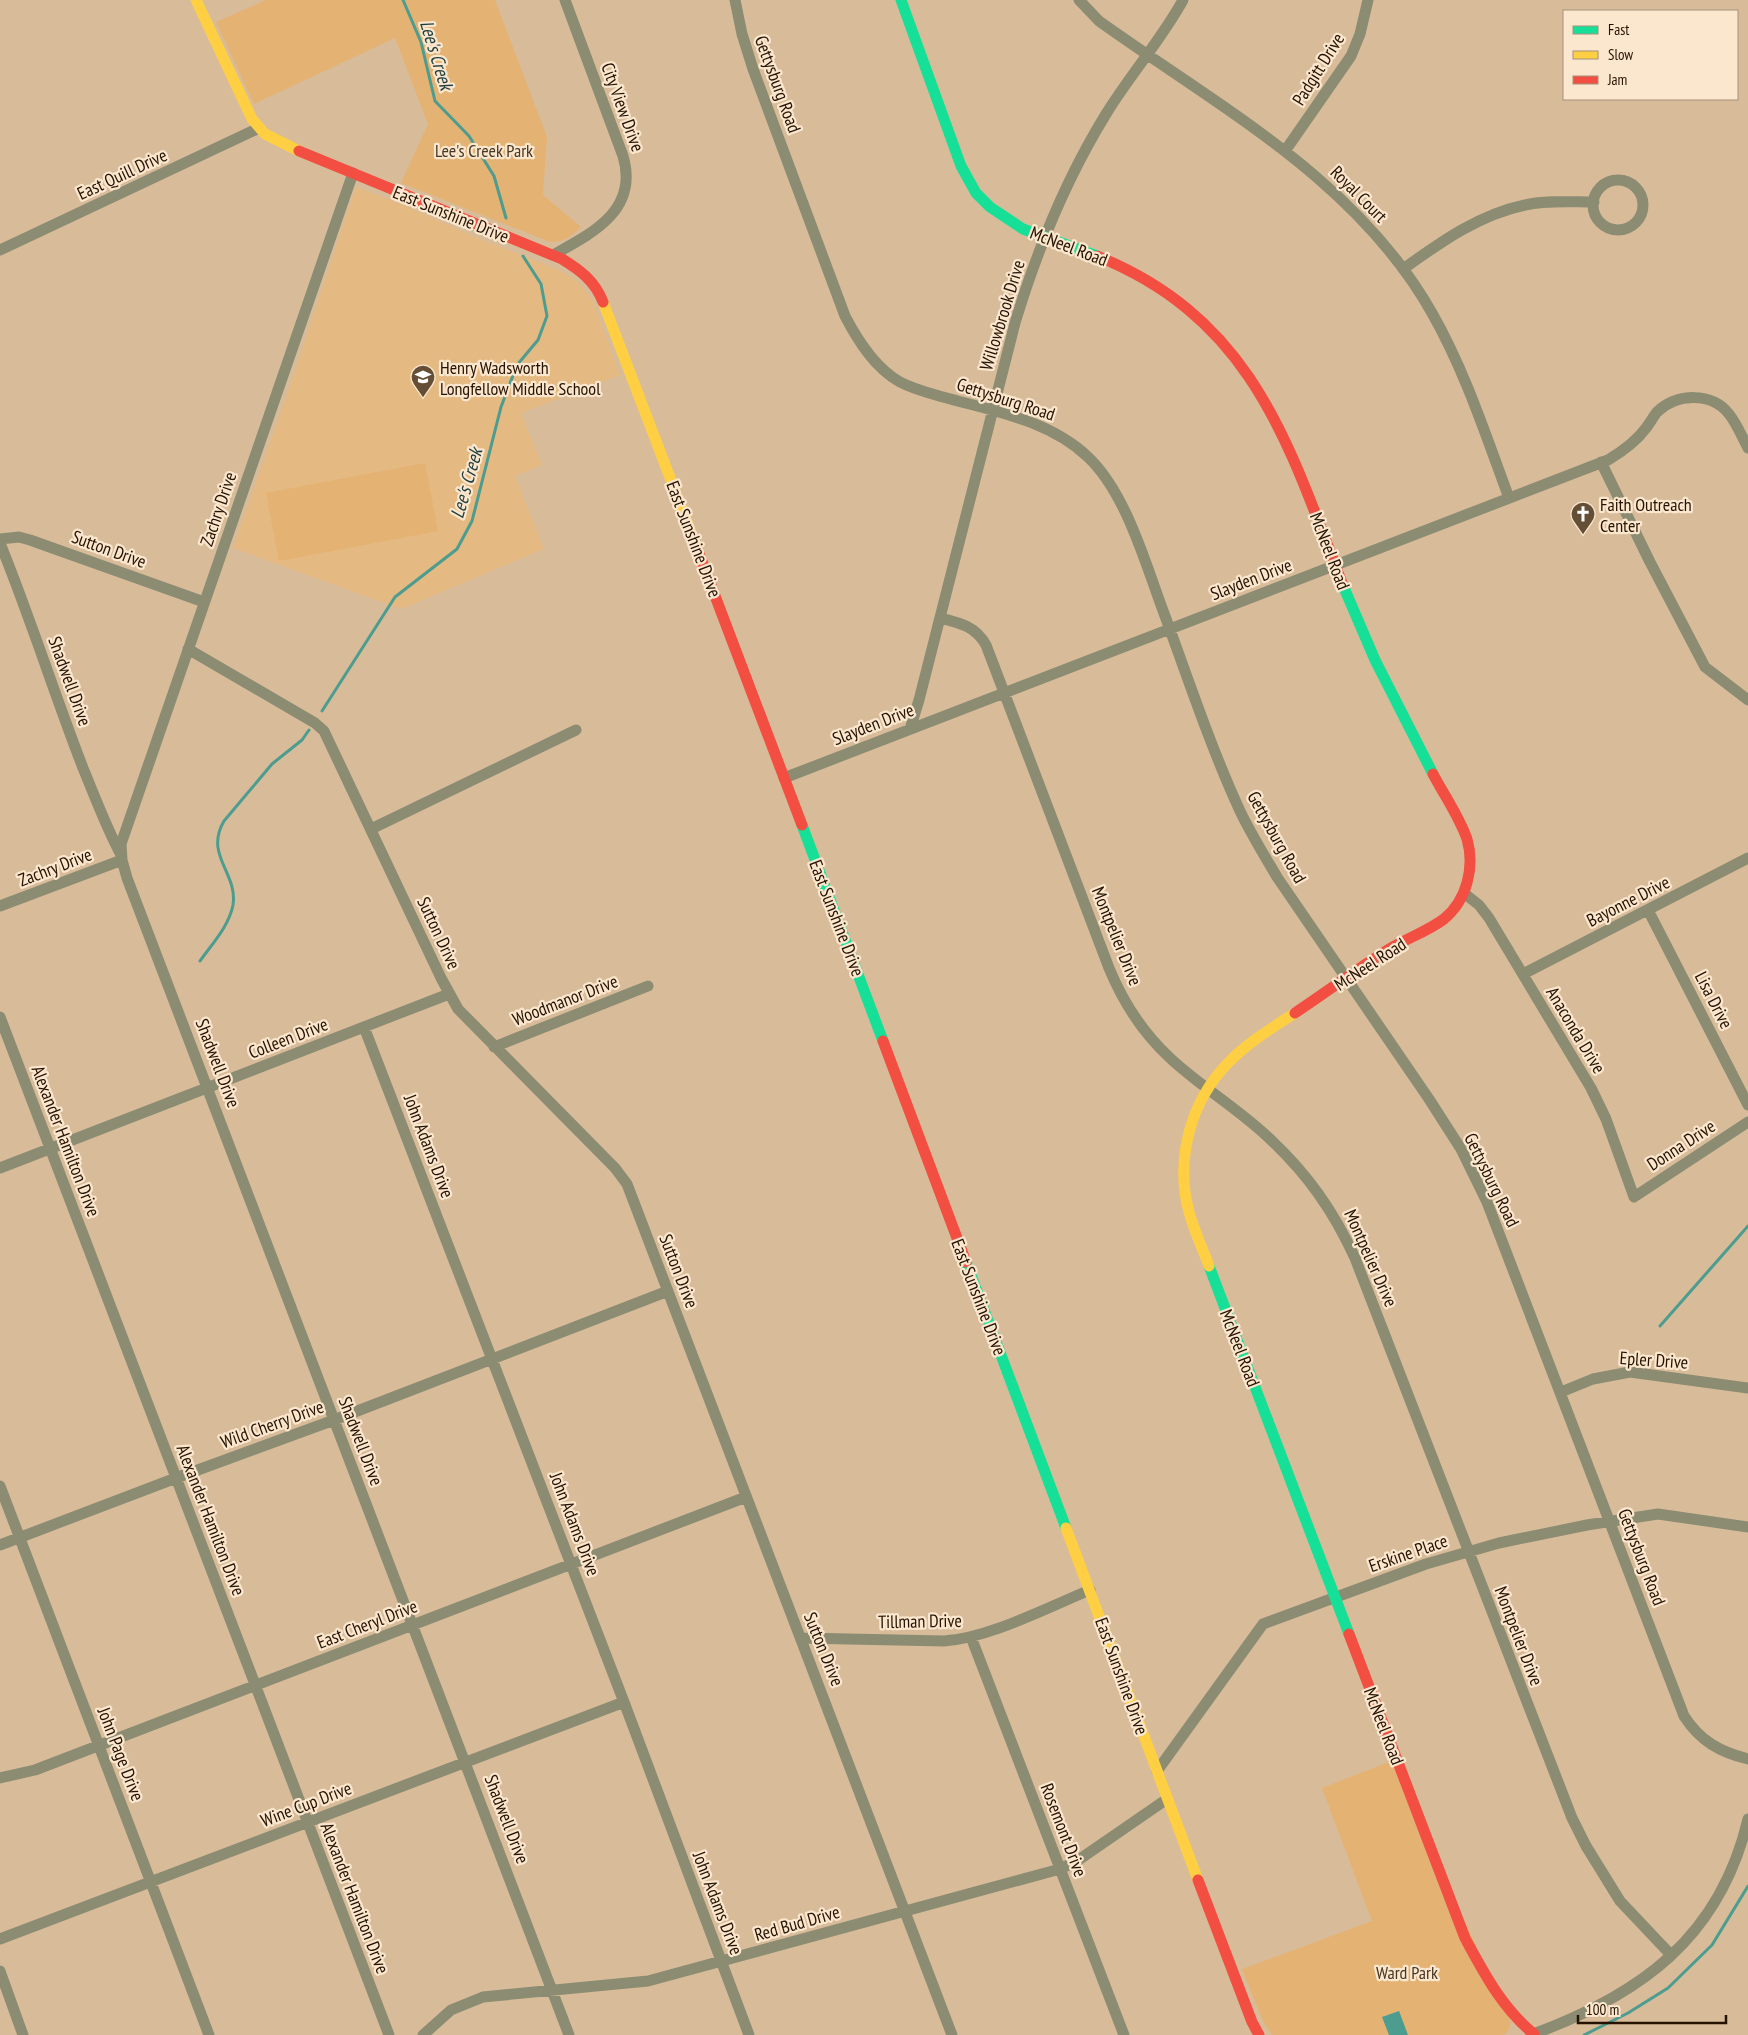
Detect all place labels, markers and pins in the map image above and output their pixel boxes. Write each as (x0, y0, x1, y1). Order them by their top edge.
place label: Henry Wadsworth Longfellow Middle School (440, 356, 601, 400)
school or university icon: Henry Wadsworth Longfellow Middle School (410, 364, 436, 398)
place label: Faith Outreach Center (1600, 493, 1692, 537)
church icon: Faith Outreach Center (1570, 501, 1596, 535)

